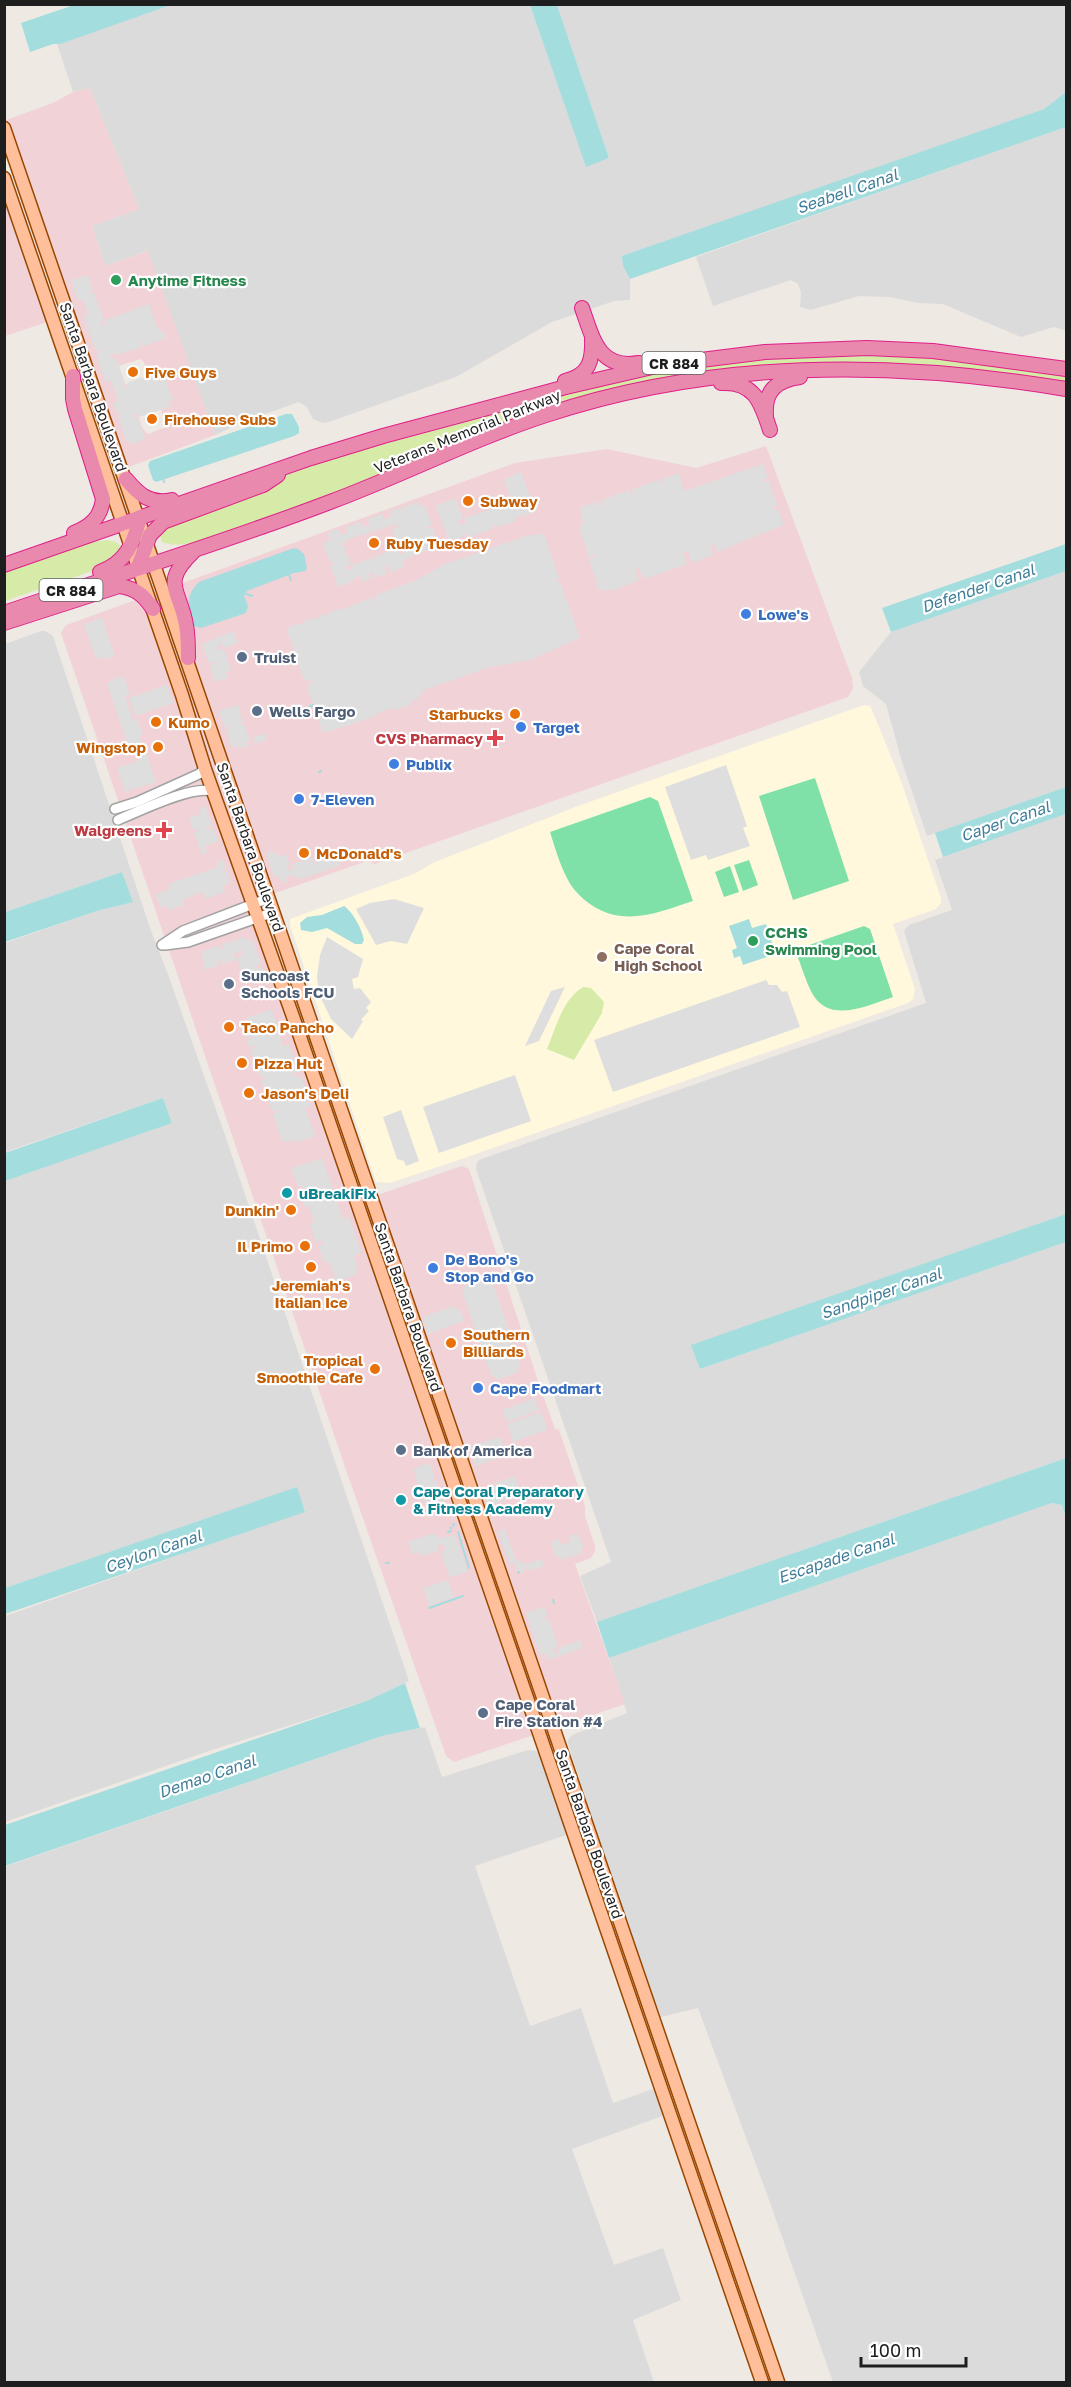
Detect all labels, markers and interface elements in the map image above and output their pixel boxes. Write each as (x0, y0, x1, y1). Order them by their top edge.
water label: Seabell Canal (794, 164, 901, 218)
place label: Anytime Fitness (128, 271, 246, 289)
marker: Anytime Fitness (109, 273, 123, 287)
street label: Santa Barbara Boulevard (57, 300, 131, 474)
road number: CR 884 (642, 352, 706, 374)
place label: Five Guys (145, 363, 217, 381)
marker: Five Guys (126, 365, 140, 379)
street label: Veterans Memorial Parkway (371, 385, 563, 477)
place label: Firehouse Subs (164, 410, 276, 428)
marker: Firehouse Subs (145, 412, 159, 426)
place label: Subway (480, 492, 538, 510)
marker: Subway (461, 494, 475, 508)
place label: Ruby Tuesday (386, 534, 489, 552)
marker: Ruby Tuesday (367, 536, 381, 550)
water label: Defender Canal (919, 559, 1038, 617)
road number: CR 884 (40, 579, 103, 601)
place label: Lowe's (758, 605, 809, 623)
marker: Lowe's (739, 607, 753, 621)
place label: Truist (254, 648, 296, 666)
marker: Truist (235, 650, 249, 664)
place label: Wells Fargo (269, 702, 355, 720)
marker: Wells Fargo (250, 704, 264, 718)
place label: Starbucks (429, 705, 503, 723)
marker: Starbucks (508, 707, 522, 721)
place label: Kumo (168, 713, 210, 731)
marker: Kumo (149, 715, 163, 729)
place label: Target (533, 718, 580, 736)
marker: Target (514, 720, 528, 734)
place label: CVS Pharmacy (376, 729, 483, 747)
marker: CVS Pharmacy (488, 731, 502, 745)
place label: Wingstop (76, 738, 146, 756)
marker: Wingstop (151, 740, 165, 754)
place label: Publix (406, 755, 452, 773)
marker: Publix (387, 757, 401, 771)
street label: Santa Barbara Boulevard (214, 760, 288, 934)
place label: 7-Eleven (311, 790, 374, 808)
marker: 7-Eleven (292, 792, 306, 806)
water label: Caper Canal (958, 796, 1053, 846)
place label: Walgreens (74, 821, 152, 839)
marker: Walgreens (157, 823, 171, 837)
place label: McDonald's (316, 844, 402, 862)
marker: McDonald's (297, 846, 311, 860)
place label: CCHS Swimming Pool (765, 923, 877, 958)
marker: CCHS Swimming Pool (746, 934, 760, 948)
place label: Cape Coral High School (614, 939, 702, 974)
marker: Cape Coral High School (595, 950, 609, 964)
place label: Suncoast Schools FCU (241, 966, 334, 1001)
marker: Suncoast Schools FCU (222, 977, 236, 991)
place label: Taco Pancho (241, 1018, 334, 1036)
marker: Taco Pancho (222, 1020, 236, 1034)
place label: Pizza Hut (254, 1054, 322, 1072)
marker: Pizza Hut (235, 1056, 249, 1070)
place label: Jason's Deli (261, 1084, 349, 1102)
marker: Jason's Deli (242, 1086, 256, 1100)
place label: uBreakiFix (299, 1184, 377, 1202)
marker: uBreakiFix (280, 1186, 294, 1200)
place label: Dunkin' (225, 1201, 279, 1219)
marker: Dunkin' (284, 1203, 298, 1217)
street label: Santa Barbara Boulevard (372, 1220, 446, 1394)
place label: Il Primo (237, 1237, 293, 1255)
marker: Il Primo (298, 1239, 312, 1253)
place label: De Bono's Stop and Go (445, 1250, 534, 1285)
marker: Jeremiah's Italian Ice (304, 1260, 318, 1274)
marker: De Bono's Stop and Go (426, 1261, 440, 1275)
water label: Sandpiper Canal (818, 1263, 945, 1323)
place label: Jeremiah's Italian Ice (272, 1276, 350, 1311)
place label: Southern Billiards (463, 1325, 530, 1360)
marker: Southern Billiards (444, 1336, 458, 1350)
place label: Tropical Smoothie Cafe (257, 1351, 363, 1386)
marker: Tropical Smoothie Cafe (368, 1362, 382, 1376)
place label: Cape Foodmart (490, 1379, 601, 1397)
marker: Cape Foodmart (471, 1381, 485, 1395)
place label: Bank of America (413, 1441, 532, 1459)
marker: Bank of America (394, 1443, 408, 1457)
place label: Cape Coral Preparatory & Fitness Academy (413, 1482, 584, 1517)
marker: Cape Coral Preparatory & Fitness Academy (394, 1493, 408, 1507)
water label: Ceylon Canal (102, 1525, 205, 1577)
water label: Escapade Canal (775, 1528, 898, 1587)
place label: Cape Coral Fire Station #4 (495, 1695, 602, 1730)
marker: Cape Coral Fire Station #4 (476, 1706, 490, 1720)
street label: Santa Barbara Boulevard (553, 1747, 627, 1921)
water label: Demao Canal (156, 1750, 259, 1802)
scale bar (861, 2330, 966, 2368)
text: 100 m (870, 2339, 921, 2361)

